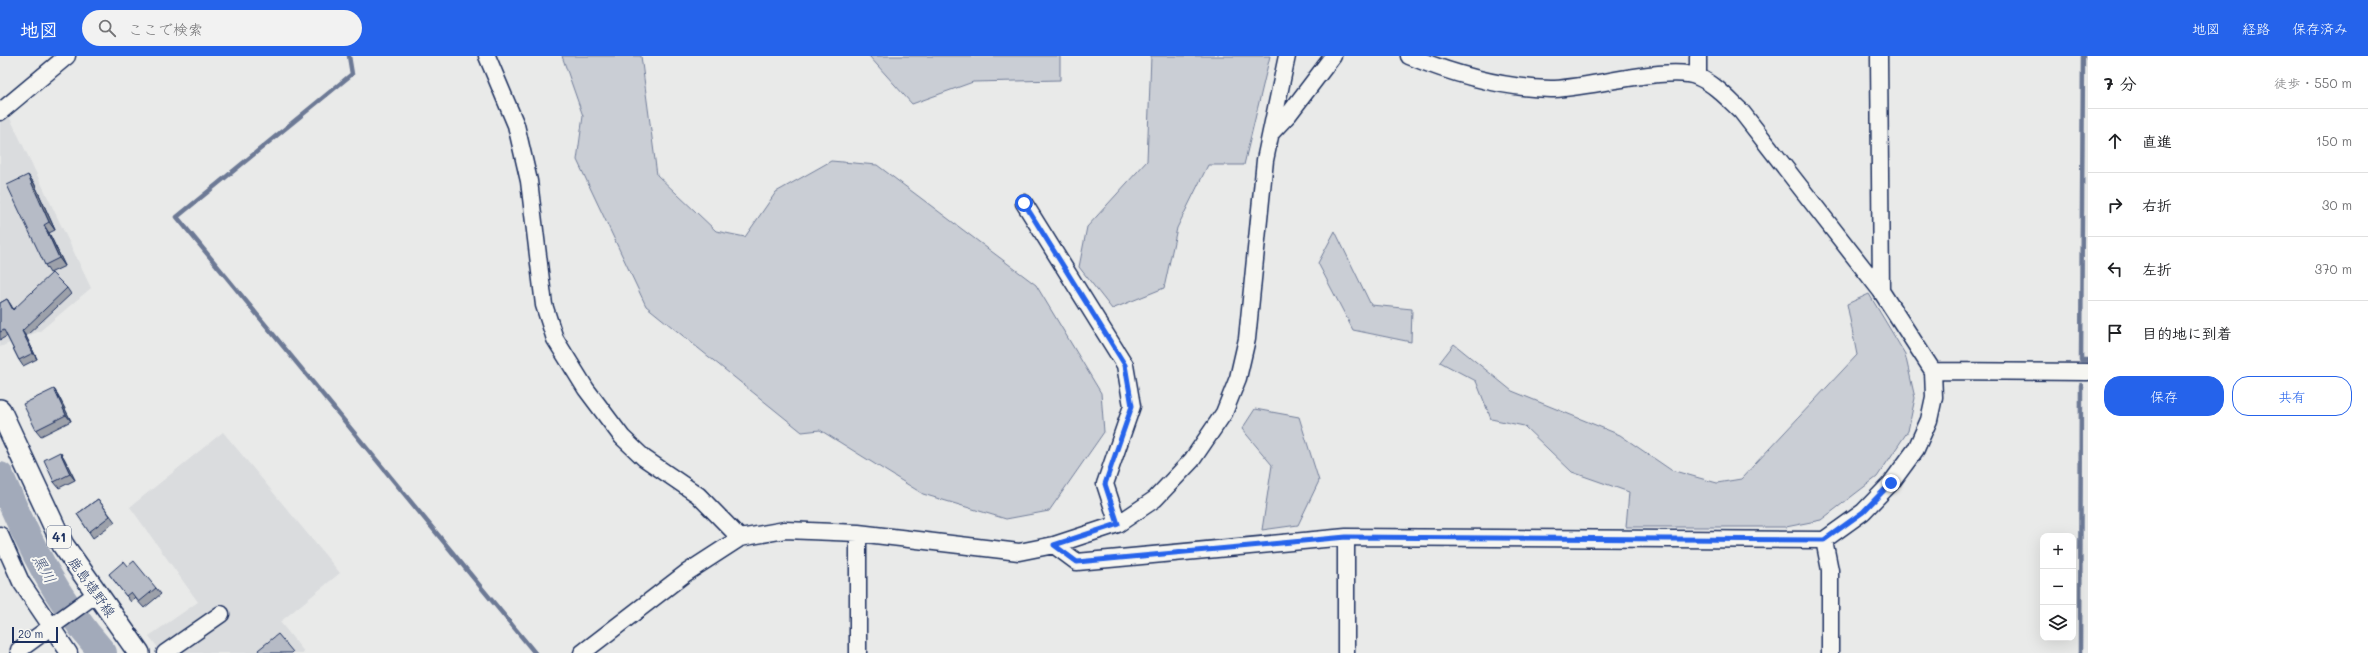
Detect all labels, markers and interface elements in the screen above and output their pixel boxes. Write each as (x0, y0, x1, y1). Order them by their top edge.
search box (82, 10, 362, 46)
text: 地図 (20, 17, 58, 42)
icon: search (96, 17, 118, 39)
text: ここで検索 (128, 19, 203, 39)
text: 地図 (2192, 19, 2220, 38)
text: 経路 (2242, 19, 2270, 38)
text: 保存済み (2292, 19, 2348, 38)
text: 7 分 (2104, 72, 2137, 94)
text: 徒歩 · 550 m (2274, 74, 2352, 91)
icon: ahead (2104, 130, 2126, 152)
text: 直進 (2142, 131, 2172, 151)
text: 150 m (2316, 132, 2352, 149)
route start (1015, 194, 1033, 212)
icon: right (2104, 194, 2126, 216)
text: 右折 (2142, 195, 2172, 215)
text: 30 m (2322, 196, 2352, 213)
icon: left (2104, 258, 2126, 280)
text: 左折 (2142, 259, 2172, 279)
text: 370 m (2315, 260, 2352, 277)
icon: arrive (2104, 322, 2126, 344)
text: 目的地に到着 (2142, 323, 2232, 343)
button: 保存 (2104, 376, 2224, 416)
button: 共有 (2232, 376, 2352, 416)
route end (1882, 474, 1900, 492)
road number: 41 (47, 526, 71, 548)
map controls (2040, 533, 2076, 641)
button: + (2040, 533, 2076, 569)
water label: 黒川 (29, 551, 61, 586)
street label: 鹿島嬉野線 (65, 553, 120, 621)
button: − (2040, 569, 2076, 605)
button: layers (2040, 605, 2076, 641)
scale bar (12, 625, 58, 644)
text: 20 m (18, 626, 43, 641)

